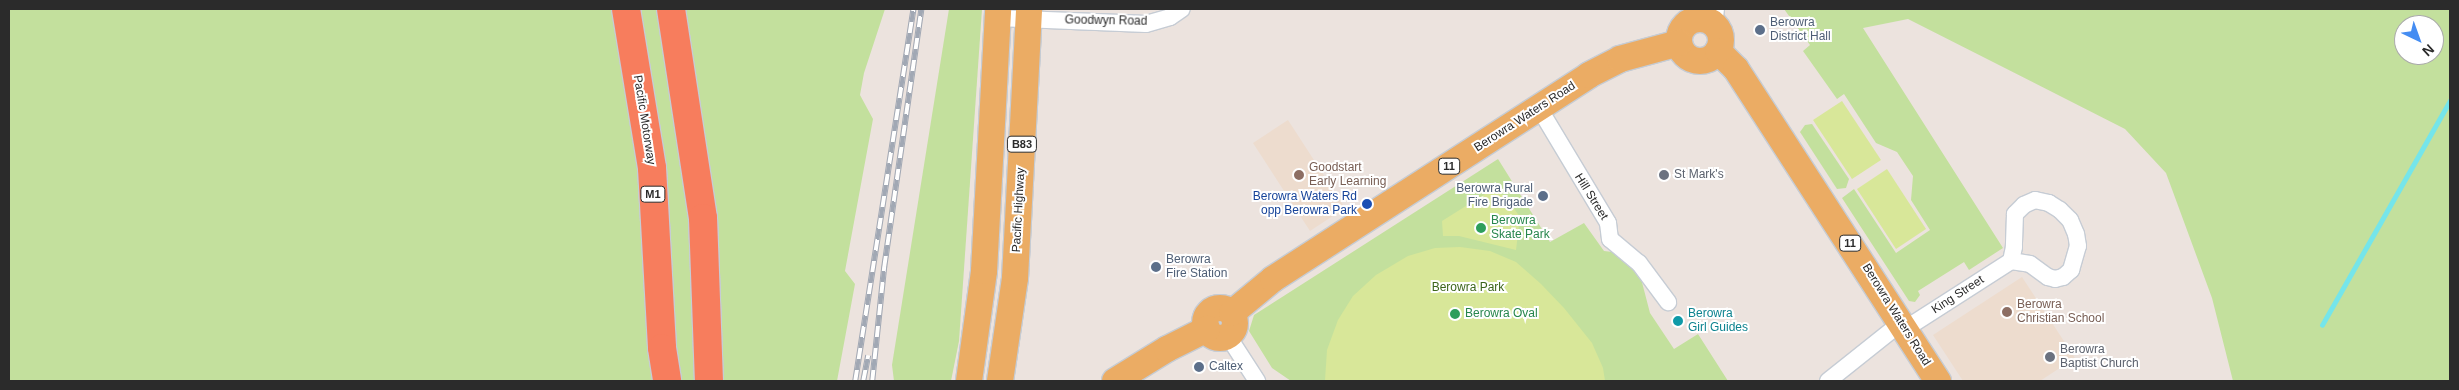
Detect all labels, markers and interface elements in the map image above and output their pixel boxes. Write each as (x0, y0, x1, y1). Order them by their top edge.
street label: Goodwyn Road (1065, 13, 1147, 29)
north arrow (2394, 15, 2444, 65)
place label: Berowra District Hall (1770, 16, 1831, 44)
marker: Berowra District Hall (1754, 24, 1766, 36)
text: N (2419, 41, 2437, 60)
street label: Pacific Motorway (630, 74, 658, 166)
street label: Berowra Waters Road (1472, 79, 1578, 155)
road number: B83 (1006, 136, 1038, 152)
road number: 11 (1438, 158, 1460, 175)
place label: Goodstart Early Learning (1309, 161, 1386, 189)
street label: Pacific Highway (1010, 167, 1028, 253)
place label: St Mark's (1674, 168, 1724, 182)
marker: Goodstart Early Learning (1293, 169, 1305, 181)
marker: St Mark's (1658, 169, 1670, 181)
street label: Hill Street (1571, 171, 1611, 223)
place label: Berowra Rural Fire Brigade (1456, 182, 1533, 210)
road number: M1 (639, 185, 667, 202)
place label: Berowra Waters Rd opp Berowra Park (1253, 190, 1357, 218)
marker: Berowra Rural Fire Brigade (1537, 190, 1549, 202)
marker: Berowra Waters Rd opp Berowra Park (1361, 198, 1373, 210)
place label: Berowra Skate Park (1491, 214, 1550, 242)
marker: Berowra Skate Park (1475, 222, 1487, 234)
road number: 11 (1839, 234, 1861, 252)
place label: Berowra Fire Station (1166, 253, 1227, 281)
marker: Berowra Fire Station (1150, 261, 1162, 273)
street label: Berowra Waters Road (1859, 261, 1933, 369)
street label: King Street (1929, 273, 1987, 317)
park label: Berowra Park (1432, 281, 1504, 295)
place label: Berowra Christian School (2017, 298, 2104, 326)
marker: Berowra Christian School (2001, 306, 2013, 318)
place label: Berowra Oval (1465, 307, 1538, 321)
place label: Berowra Girl Guides (1688, 307, 1748, 335)
marker: Berowra Oval (1449, 308, 1461, 320)
marker: Berowra Girl Guides (1672, 315, 1684, 327)
place label: Berowra Baptist Church (2060, 343, 2139, 371)
marker: Berowra Baptist Church (2044, 351, 2056, 363)
place label: Caltex (1209, 360, 1243, 374)
marker: Caltex (1193, 361, 1205, 373)

